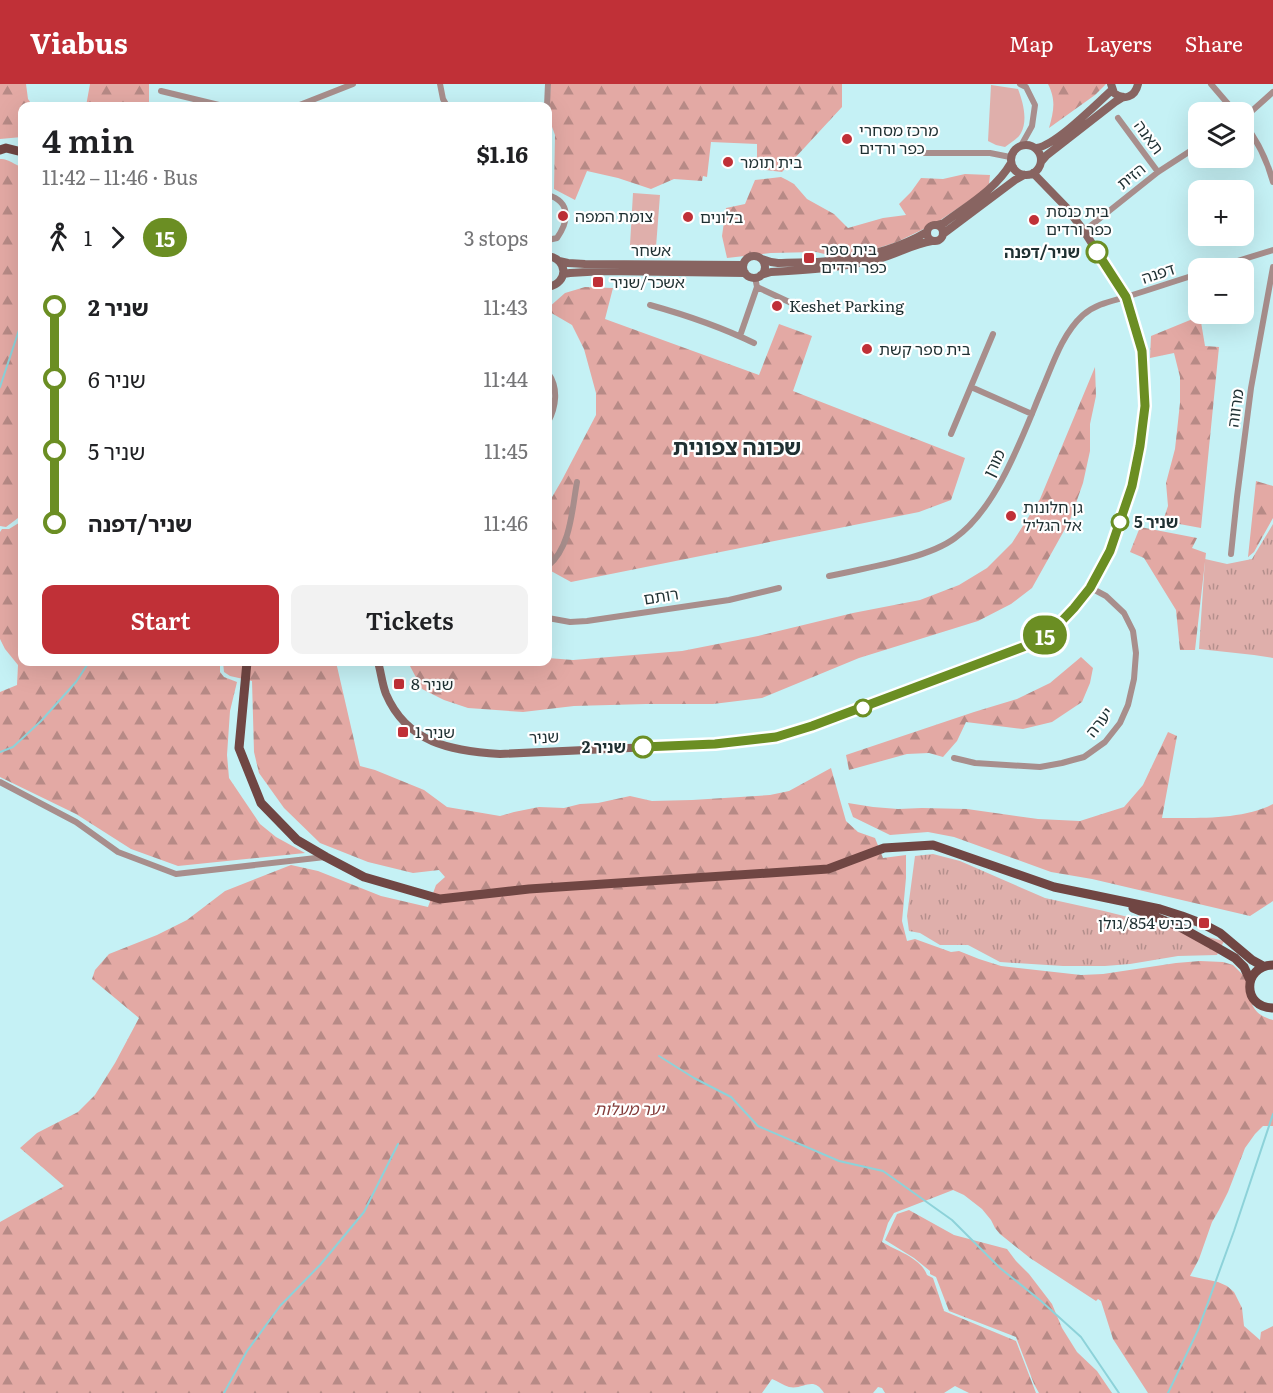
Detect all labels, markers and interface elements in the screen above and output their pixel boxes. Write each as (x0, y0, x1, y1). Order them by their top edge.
text: Viabus (30, 21, 128, 63)
text: Map (1009, 27, 1054, 58)
text: Layers (1087, 27, 1152, 58)
text: Share (1185, 27, 1243, 58)
map controls (1188, 102, 1254, 324)
button: layers (1188, 102, 1254, 168)
text: 4 min (42, 114, 134, 163)
street label: תאנה (1129, 114, 1170, 159)
place label: מרכז מסחרי כפר ורדים (859, 117, 939, 159)
marker: מרכז מסחרי כפר ורדים (840, 132, 854, 146)
text: $1.16 (477, 137, 528, 170)
place label: בית תומר (740, 149, 802, 173)
marker: בית תומר (721, 155, 735, 169)
street label: הזית (1111, 156, 1150, 194)
text: 11:42 – 11:46 · Bus (42, 161, 198, 191)
button: + (1188, 180, 1254, 246)
place label: בית כנסת כפר ורדים (1046, 198, 1112, 240)
place label: צומת המפה (575, 203, 653, 227)
place label: בלונים (700, 204, 743, 228)
marker: צומת המפה (556, 209, 570, 223)
marker: בלונים (681, 210, 695, 224)
marker: בית כנסת כפר ורדים (1027, 213, 1041, 227)
icon: walk (42, 221, 75, 254)
icon: forward (101, 221, 134, 254)
text: 1 (84, 222, 92, 252)
text: 15 (155, 222, 175, 253)
text: 3 stops (464, 222, 528, 252)
place label: בית ספר כפר ורדים (821, 236, 887, 278)
street label: אשחר (631, 237, 671, 261)
place label: שניר/דפנה (1004, 239, 1080, 263)
marker: שניר/דפנה (1086, 241, 1108, 263)
marker: בית ספר כפר ורדים (802, 251, 816, 265)
street label: דפנה (1138, 255, 1178, 289)
button: − (1188, 258, 1254, 324)
place label: אשכר/שניר (610, 269, 685, 293)
marker: אשכר/שניר (591, 275, 605, 289)
text: שניר 2 (88, 290, 149, 323)
text: 11:43 (484, 291, 528, 321)
place label: Keshet Parking (789, 293, 904, 317)
marker: Keshet Parking (770, 299, 784, 313)
place label: בית ספר קשת (879, 336, 971, 360)
marker: בית ספר קשת (860, 342, 874, 356)
text: שניר 6 (88, 362, 146, 395)
text: 11:44 (483, 363, 528, 393)
street label: מרווה (1219, 387, 1249, 429)
district label: שכונה צפונית (673, 429, 801, 462)
text: שניר 5 (88, 434, 145, 467)
text: 11:45 (484, 435, 528, 465)
street label: מורן (976, 444, 1010, 481)
place label: גן חלונות אל הגליל (1023, 494, 1083, 536)
text: שניר/דפנה (88, 506, 192, 539)
text: 11:46 (484, 507, 528, 537)
marker: גן חלונות אל הגליל (1004, 509, 1018, 523)
place label: שניר 5 (1134, 509, 1178, 533)
marker: שניר 5 (1111, 513, 1129, 531)
street label: רותם (642, 580, 680, 610)
button: Start (42, 585, 279, 654)
button: Tickets (291, 585, 528, 654)
line badge: 15 (1018, 616, 1072, 654)
text: 15 (1035, 620, 1055, 651)
place label: שניר 8 (411, 671, 453, 695)
marker: שניר 8 (392, 677, 406, 691)
unlabelled marker (854, 699, 872, 717)
street label: יערה (1079, 701, 1118, 742)
place label: שניר 1 (415, 719, 455, 743)
street label: שניר (528, 723, 560, 749)
marker: שניר 1 (396, 725, 410, 739)
place label: שניר 2 (582, 734, 626, 758)
marker: שניר 2 (632, 736, 654, 758)
place label: כביש 854/גולן (1098, 910, 1192, 934)
marker: כביש 854/גולן (1197, 916, 1211, 930)
park label: יער מעלות (594, 1096, 665, 1120)

